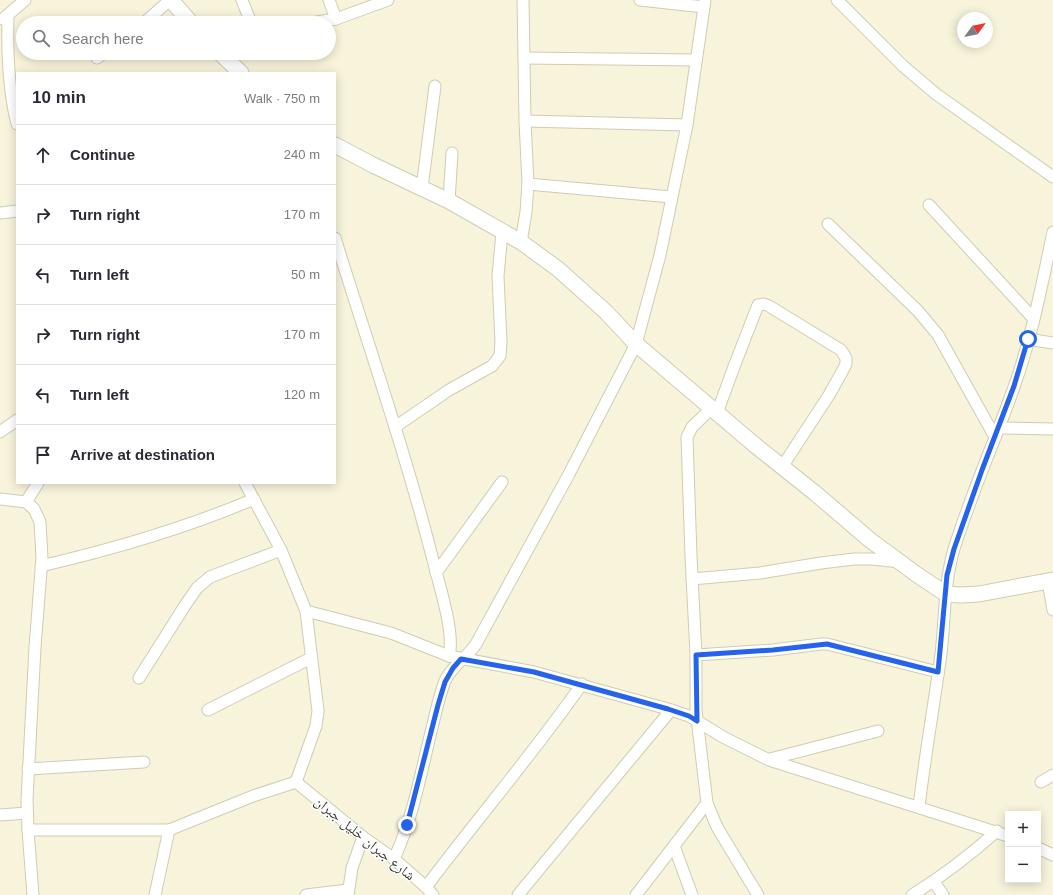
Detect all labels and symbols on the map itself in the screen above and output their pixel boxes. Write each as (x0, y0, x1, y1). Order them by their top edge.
north arrow (957, 12, 993, 48)
route start (1019, 330, 1037, 348)
street label: شارع جبران خليل جبران (310, 793, 418, 885)
route end (398, 816, 416, 834)

